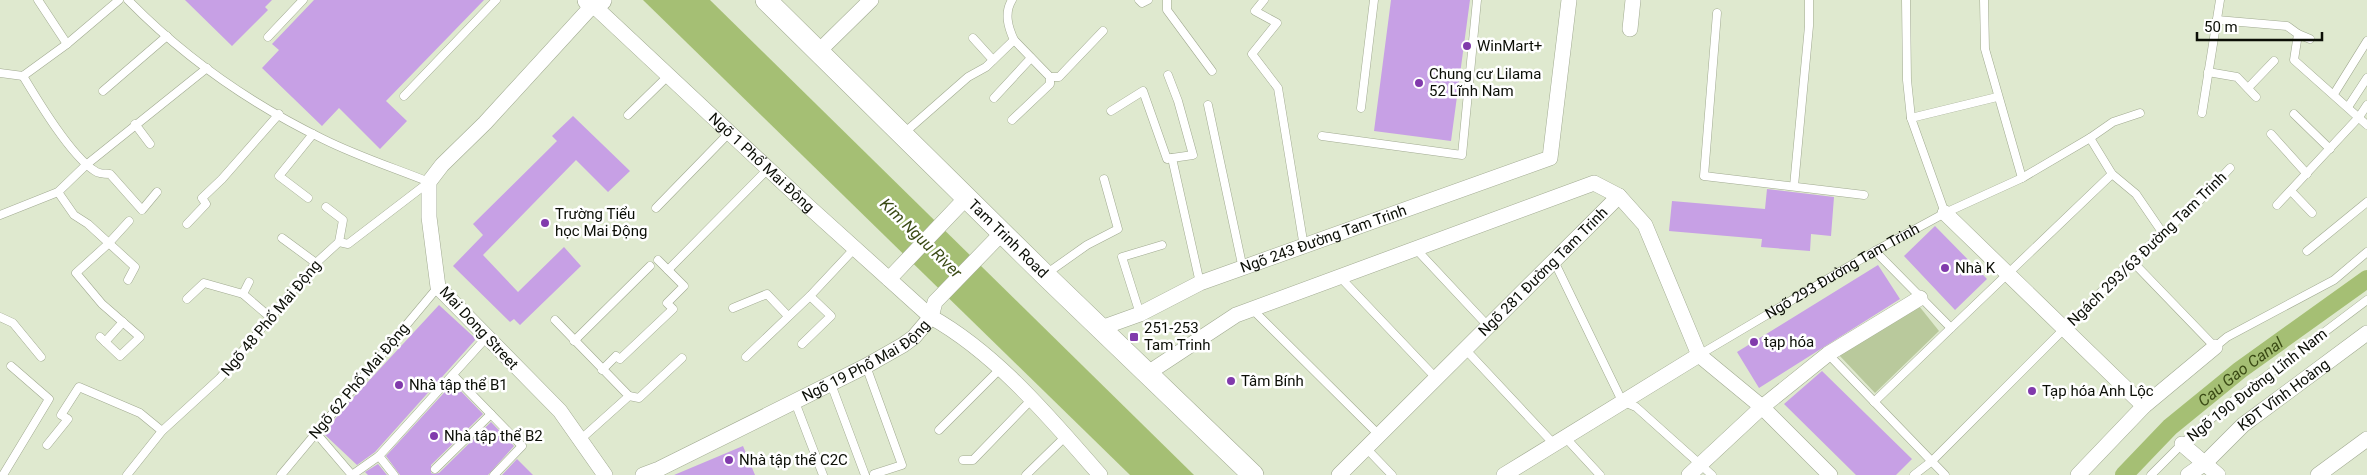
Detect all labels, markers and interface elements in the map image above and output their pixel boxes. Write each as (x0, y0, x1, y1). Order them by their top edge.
scale bar (2197, 10, 2322, 42)
text: 50 m (2204, 18, 2238, 36)
place label: WinMart+ (1477, 37, 1542, 55)
marker: WinMart+ (1461, 40, 1473, 52)
place label: Chung cư Lilama 52 Lĩnh Nam (1429, 65, 1541, 100)
marker: Chung cư Lilama 52 Lĩnh Nam (1413, 77, 1425, 89)
street label: Ngõ 1 Phố Mai Động (705, 109, 818, 216)
street label: Ngách 293/63 Đường Tam Trinh (2064, 168, 2230, 330)
water label: Kim Nguu River (876, 194, 966, 282)
street label: Tam Trinh Road (965, 195, 1052, 282)
street label: Ngõ 243 Đường Tam Trinh (1238, 201, 1409, 277)
street label: Ngõ 281 Đường Tam Trinh (1475, 204, 1611, 340)
place label: Trường Tiểu học Mai Động (555, 205, 647, 240)
marker: Trường Tiểu học Mai Động (539, 217, 551, 229)
street label: Ngõ 293 Đường Tam Trinh (1762, 220, 1923, 323)
street label: Ngõ 48 Phố Mai Động (217, 256, 325, 380)
place label: Nhà K (1955, 259, 1996, 277)
marker: Nhà K (1939, 262, 1951, 274)
street label: Mai Dong Street (436, 283, 522, 373)
street label: Ngõ 19 Phố Mai Động (799, 316, 934, 405)
street label: Ngõ 62 Phố Mai Động (305, 319, 413, 443)
place label: 251-253 Tam Trinh (1144, 319, 1211, 354)
street label: Ngõ 190 Đường Lĩnh Nam (2183, 325, 2331, 445)
marker: 251-253 Tam Trinh (1128, 331, 1140, 343)
place label: tạp hóa (1764, 333, 1814, 351)
water label: Cau Gao Canal (2194, 333, 2287, 410)
marker: tạp hóa (1748, 336, 1760, 348)
street label: KĐT Vĩnh Hoàng (2234, 355, 2333, 435)
place label: Tâm Bính (1241, 372, 1304, 390)
marker: Tâm Bính (1225, 375, 1237, 387)
place label: Nhà tập thể B1 (409, 376, 508, 394)
marker: Nhà tập thể B1 (393, 379, 405, 391)
place label: Tạp hóa Anh Lộc (2042, 382, 2154, 400)
marker: Tạp hóa Anh Lộc (2026, 385, 2038, 397)
place label: Nhà tập thể B2 (444, 427, 543, 445)
marker: Nhà tập thể B2 (428, 430, 440, 442)
place label: Nhà tập thể C2C (739, 451, 848, 469)
marker: Nhà tập thể C2C (723, 454, 735, 466)

